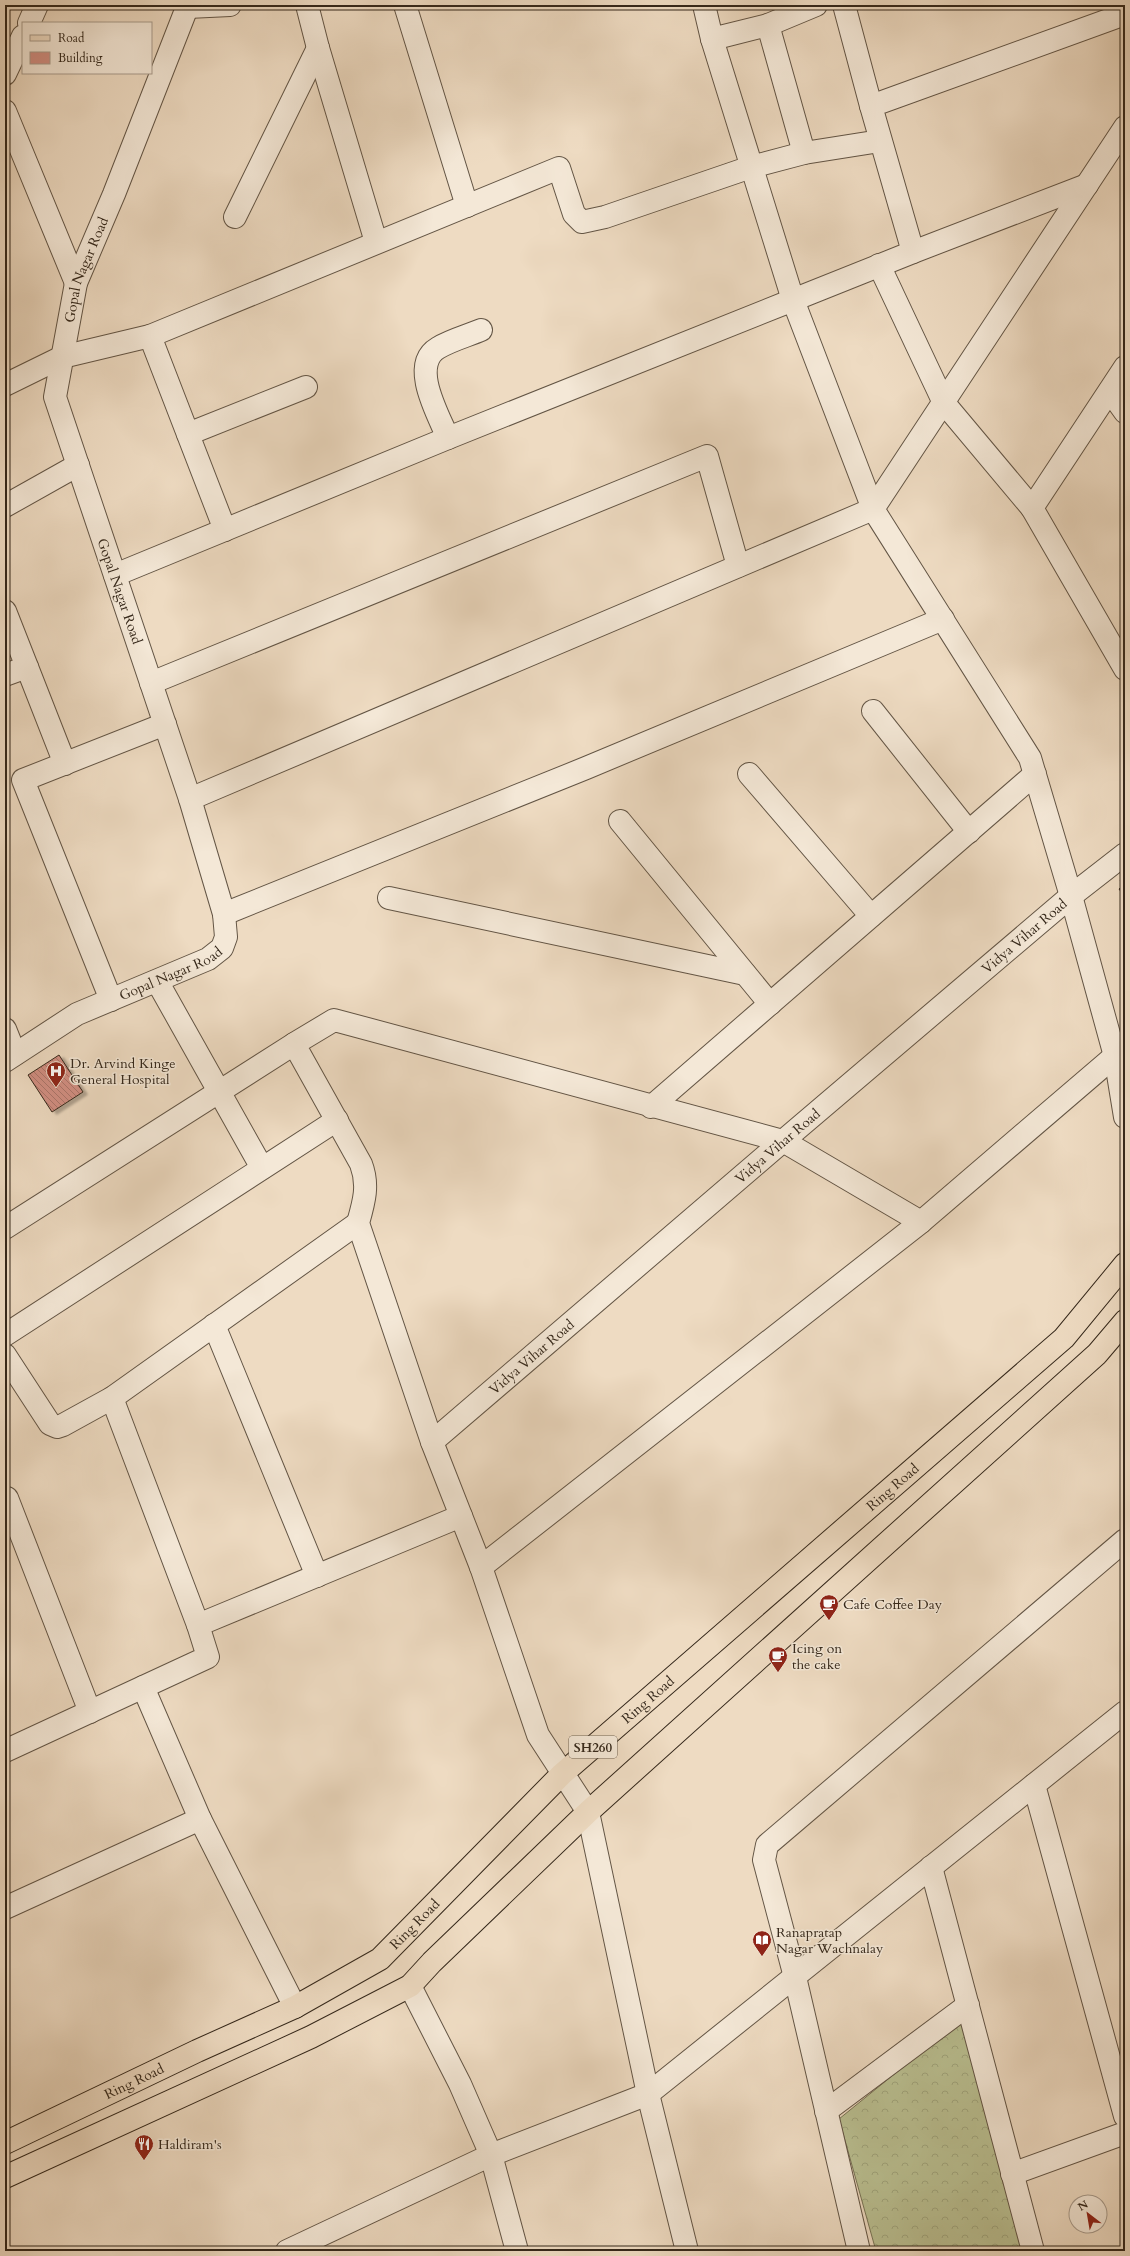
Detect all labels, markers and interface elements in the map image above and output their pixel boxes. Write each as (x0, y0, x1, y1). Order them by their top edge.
legend (22, 22, 152, 74)
text: Road (58, 30, 85, 46)
text: Building (58, 50, 103, 66)
street label: Gopal Nagar Road (60, 214, 113, 324)
street label: Gopal Nagar Road (92, 536, 147, 647)
street label: Vidya Vihar Road (978, 894, 1072, 978)
street label: Gopal Nagar Road (116, 942, 227, 1005)
place label: Dr. Arvind Kinge General Hospital (70, 1054, 176, 1089)
hospital icon: Dr. Arvind Kinge General Hospital (45, 1060, 67, 1088)
street label: Vidya Vihar Road (731, 1104, 825, 1188)
street label: Vidya Vihar Road (485, 1315, 579, 1399)
street label: Ring Road (862, 1459, 923, 1516)
cafe icon: Cafe Coffee Day (818, 1593, 840, 1621)
place label: Cafe Coffee Day (843, 1595, 943, 1614)
place label: Icing on the cake (792, 1639, 842, 1674)
cafe icon: Icing on the cake (767, 1645, 789, 1673)
street label: Ring Road (618, 1671, 679, 1728)
road number: SH260 (569, 1736, 617, 1758)
street label: Ring Road (386, 1895, 444, 1954)
place label: Ranapratap Nagar Wachnalay (776, 1923, 884, 1958)
library icon: Ranapratap Nagar Wachnalay (751, 1929, 773, 1957)
street label: Ring Road (101, 2059, 168, 2104)
restaurant icon: Haldiram's (133, 2133, 155, 2161)
place label: Haldiram's (158, 2135, 222, 2154)
north arrow (1068, 2194, 1108, 2234)
text: N (1075, 2197, 1091, 2215)

